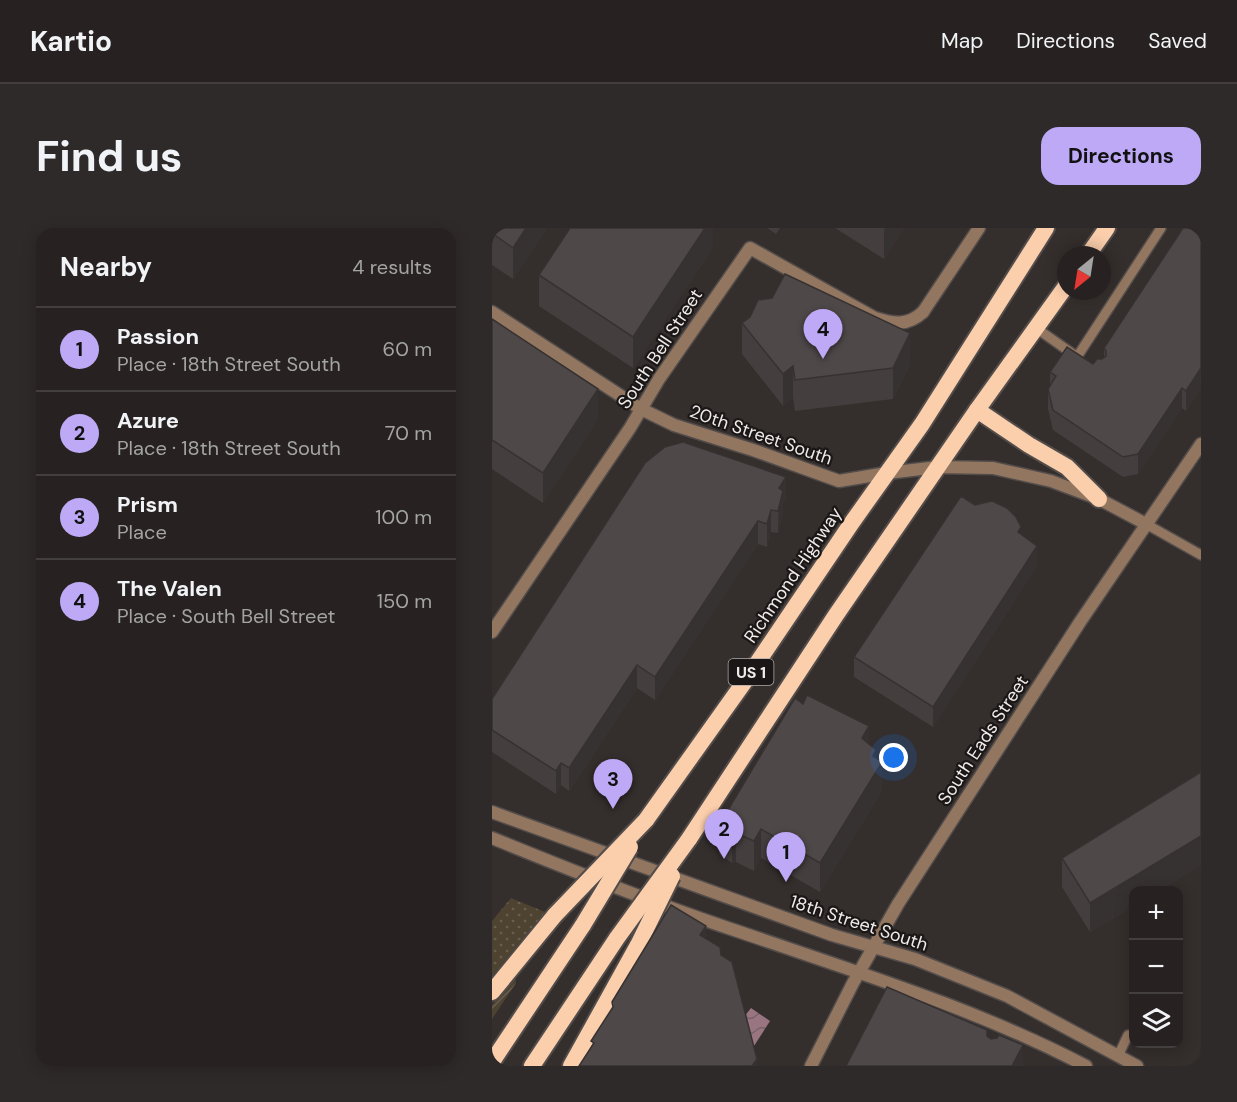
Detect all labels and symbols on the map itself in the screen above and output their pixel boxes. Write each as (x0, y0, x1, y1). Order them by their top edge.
north arrow (1057, 246, 1111, 300)
street label: South Bell Street (612, 284, 708, 414)
pin: 4 (804, 310, 842, 359)
street label: 20th Street South (686, 399, 836, 471)
street label: Richmond Highway (739, 503, 847, 647)
road number: US 1 (728, 659, 774, 685)
street label: South Eads Street (932, 671, 1034, 809)
your location (879, 743, 908, 772)
pin: 3 (594, 760, 632, 809)
pin: 2 (704, 810, 744, 859)
pin: 1 (766, 832, 806, 882)
street label: 18th Street South (787, 889, 931, 957)

